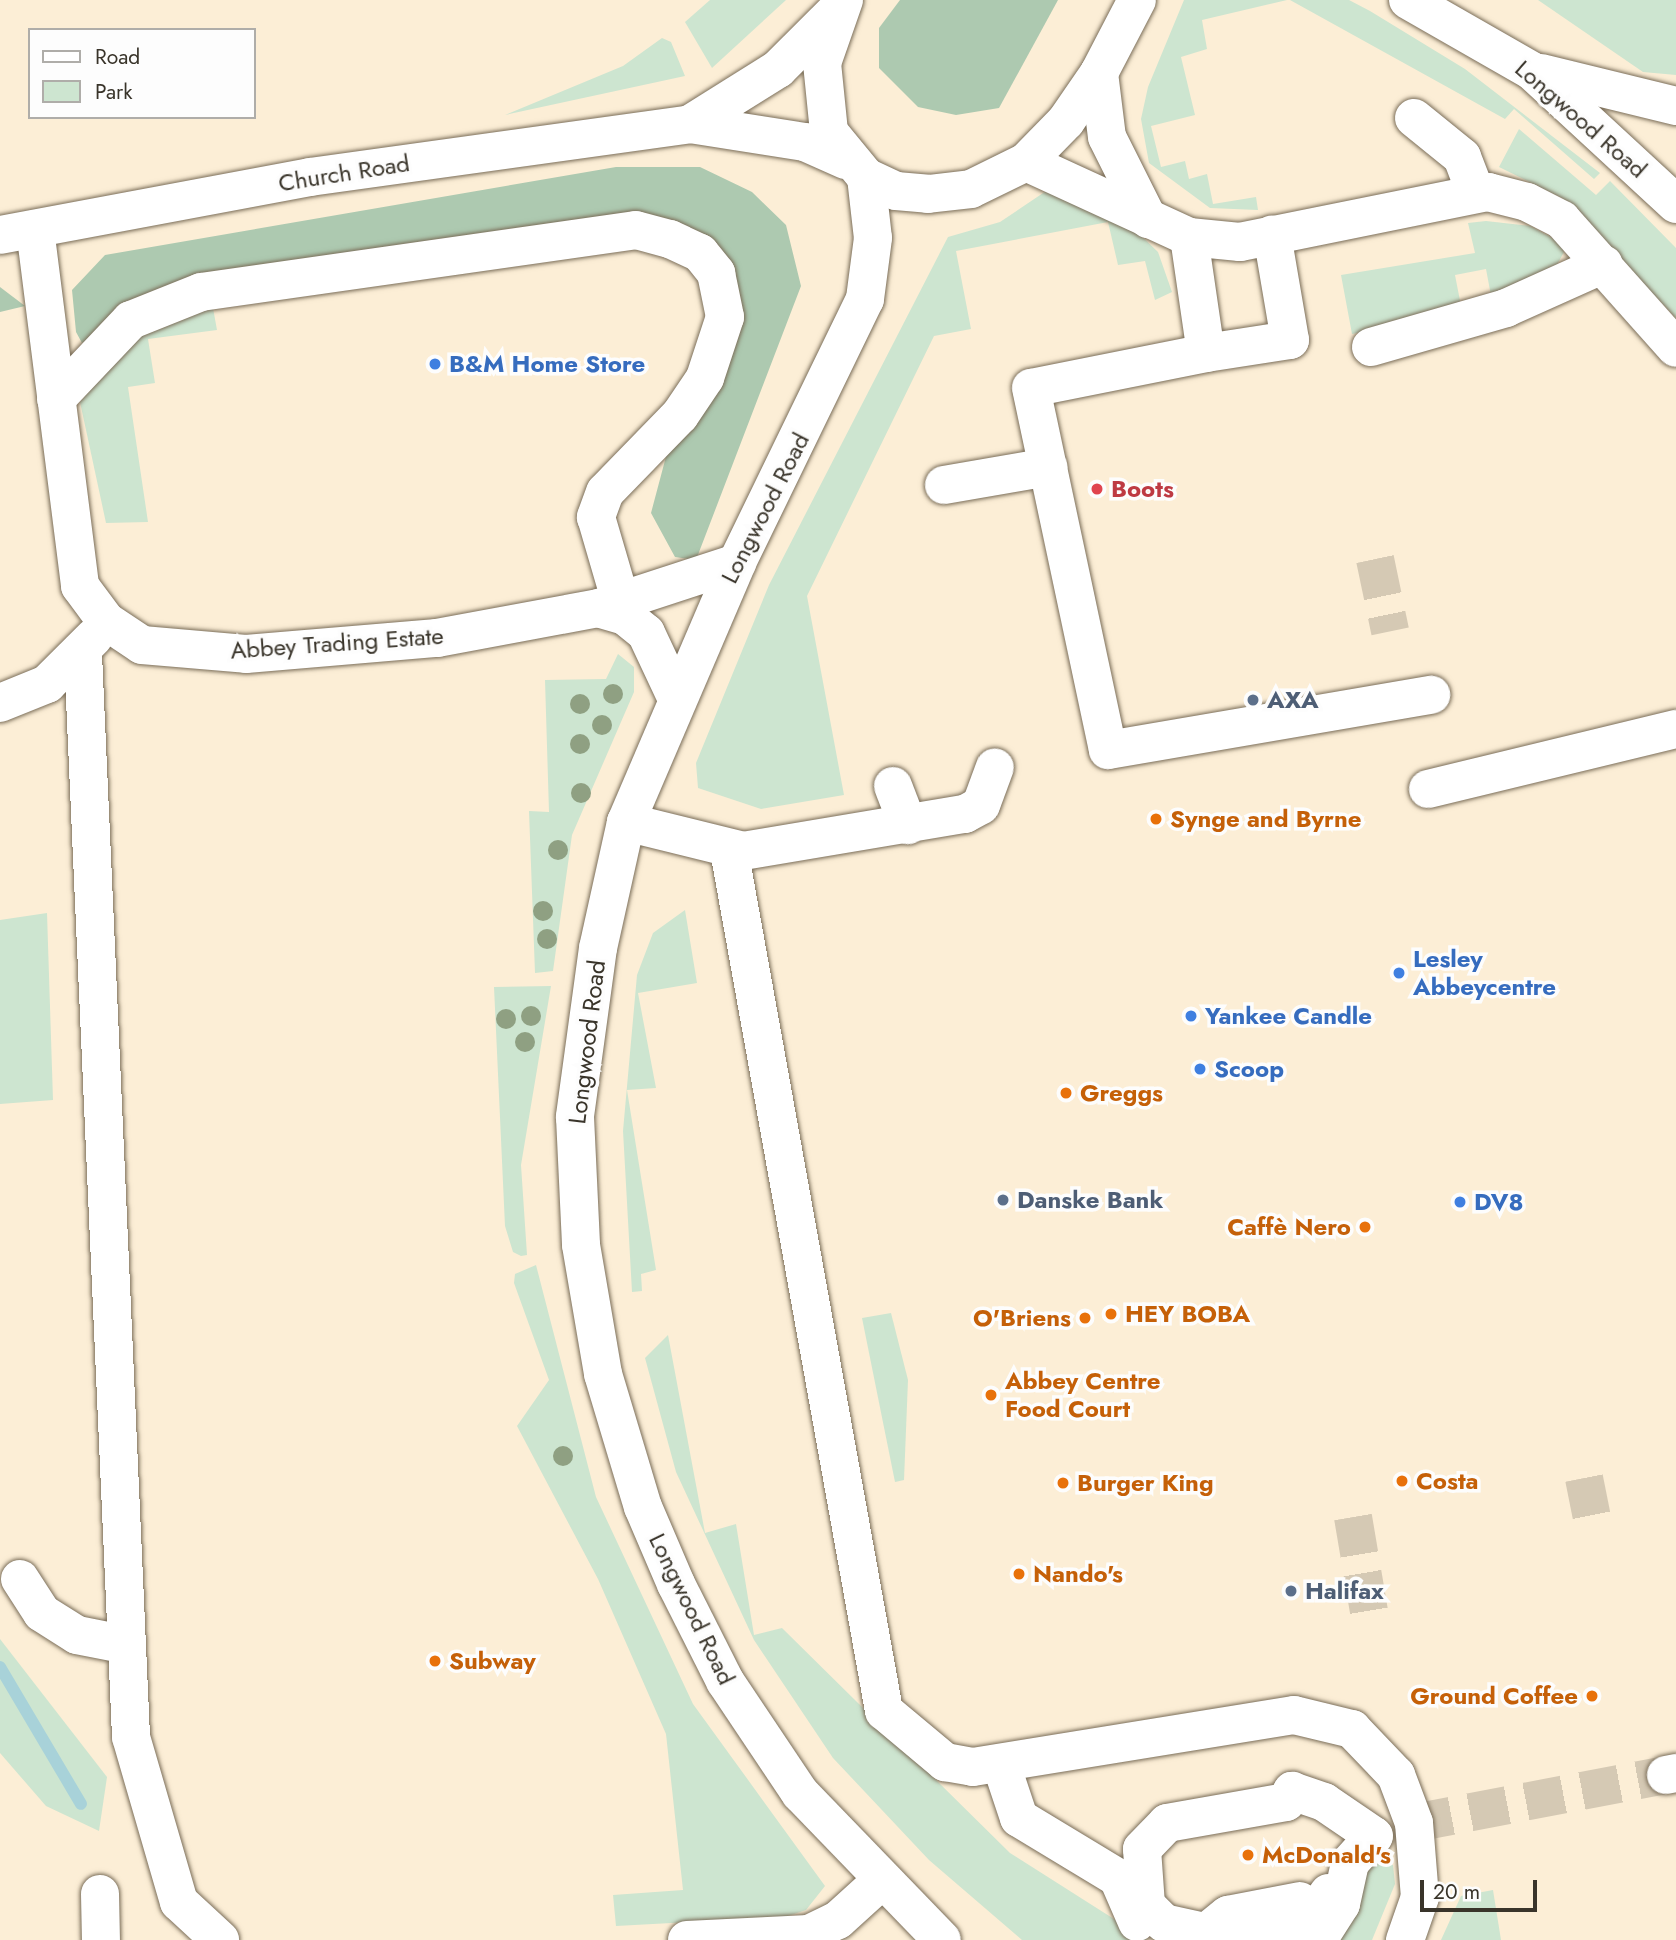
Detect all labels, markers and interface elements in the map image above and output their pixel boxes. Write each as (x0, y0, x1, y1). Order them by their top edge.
legend (28, 28, 256, 119)
text: Road (95, 42, 140, 72)
street label: Longwood Road (1509, 54, 1653, 184)
text: Park (95, 77, 132, 107)
street label: Church Road (276, 148, 412, 198)
place label: B&M Home Store (449, 350, 645, 378)
marker: B&M Home Store (427, 356, 443, 372)
street label: Longwood Road (715, 428, 815, 588)
place label: Boots (1111, 475, 1174, 503)
marker: Boots (1089, 481, 1105, 497)
street label: Abbey Trading Estate (229, 621, 445, 665)
place label: AXA (1267, 686, 1319, 714)
marker: AXA (1245, 692, 1261, 708)
place label: Synge and Byrne (1170, 805, 1361, 833)
marker: Synge and Byrne (1148, 811, 1164, 827)
place label: Lesley Abbeycentre (1413, 945, 1556, 1001)
street label: Longwood Road (563, 958, 611, 1126)
marker: Lesley Abbeycentre (1391, 965, 1407, 981)
place label: Yankee Candle (1205, 1002, 1372, 1030)
marker: Yankee Candle (1183, 1008, 1199, 1024)
place label: Scoop (1214, 1055, 1284, 1083)
marker: Scoop (1192, 1061, 1208, 1077)
place label: Greggs (1080, 1079, 1163, 1107)
marker: Greggs (1058, 1085, 1074, 1101)
place label: Danske Bank (1017, 1186, 1163, 1214)
place label: DV8 (1474, 1188, 1524, 1216)
marker: Danske Bank (995, 1192, 1011, 1208)
marker: DV8 (1452, 1194, 1468, 1210)
place label: Caffè Nero (1227, 1213, 1351, 1241)
marker: Caffè Nero (1357, 1219, 1373, 1235)
place label: HEY BOBA (1125, 1300, 1250, 1328)
place label: O'Briens (973, 1304, 1071, 1332)
marker: HEY BOBA (1103, 1306, 1119, 1322)
marker: O'Briens (1077, 1310, 1093, 1326)
place label: Abbey Centre Food Court (1005, 1367, 1161, 1423)
marker: Abbey Centre Food Court (983, 1387, 999, 1403)
place label: Costa (1416, 1467, 1478, 1495)
place label: Burger King (1077, 1469, 1214, 1497)
marker: Costa (1394, 1473, 1410, 1489)
marker: Burger King (1055, 1475, 1071, 1491)
street label: Longwood Road (643, 1529, 741, 1689)
place label: Nando's (1033, 1560, 1123, 1588)
marker: Nando's (1011, 1566, 1027, 1582)
place label: Halifax (1305, 1577, 1384, 1605)
marker: Halifax (1283, 1583, 1299, 1599)
place label: Subway (449, 1647, 536, 1675)
marker: Subway (427, 1653, 443, 1669)
place label: Ground Coffee (1410, 1682, 1578, 1710)
marker: Ground Coffee (1584, 1688, 1600, 1704)
place label: McDonald's (1262, 1841, 1391, 1869)
marker: McDonald's (1240, 1847, 1256, 1863)
scale bar (1424, 1867, 1541, 1911)
text: 20 m (1433, 1877, 1480, 1907)

